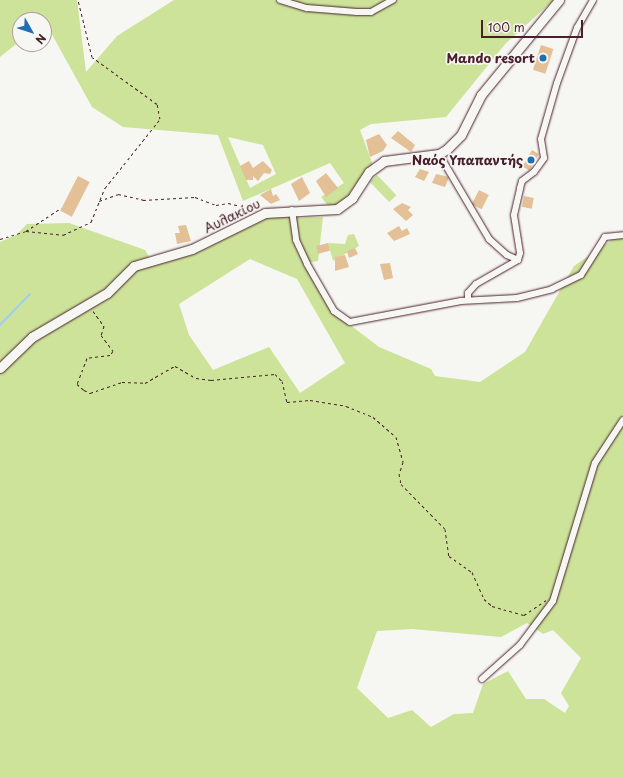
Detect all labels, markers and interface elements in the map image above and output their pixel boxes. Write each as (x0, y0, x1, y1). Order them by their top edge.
north arrow (12, 12, 52, 52)
scale bar (483, 12, 585, 38)
text: 100 m (488, 18, 525, 36)
text: N (32, 31, 50, 48)
place label: Mando resort (445, 50, 535, 66)
marker: Mando resort (538, 53, 548, 63)
place label: Ναός Υπαπαντής (411, 152, 523, 168)
marker: Ναός Υπαπαντής (526, 155, 536, 165)
street label: Αυλακίου (201, 196, 263, 236)

